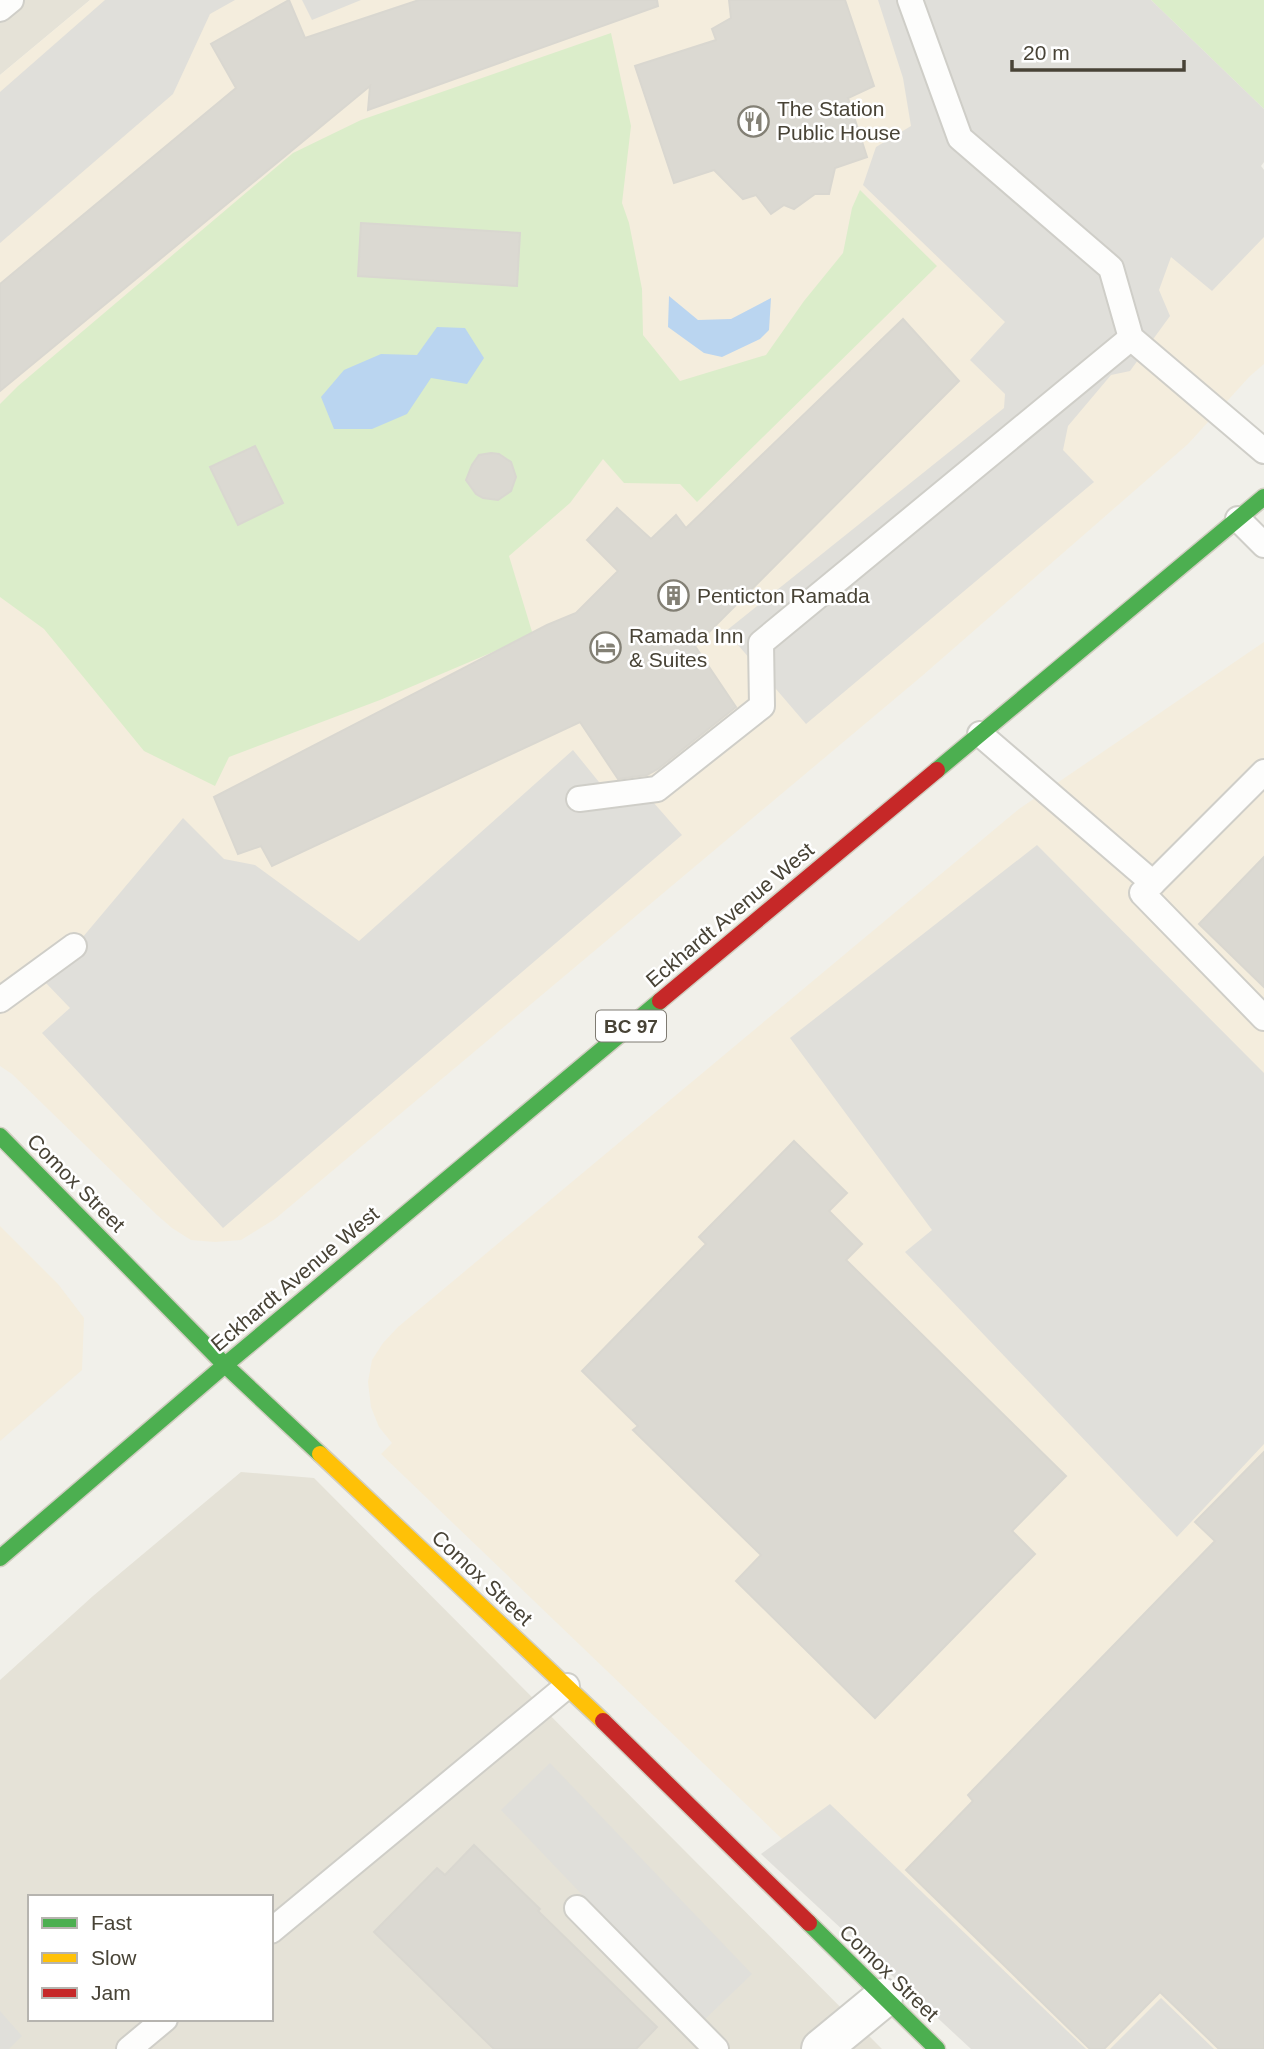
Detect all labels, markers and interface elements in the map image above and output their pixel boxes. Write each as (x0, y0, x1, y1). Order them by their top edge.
scale bar (1012, 28, 1184, 72)
text: 20 m (1023, 41, 1070, 64)
place label: The Station Public House (777, 97, 901, 144)
restaurant icon: The Station Public House (737, 104, 771, 138)
building icon: Penticton Ramada (657, 579, 691, 613)
place label: Penticton Ramada (697, 584, 870, 607)
place label: Ramada Inn & Suites (629, 624, 743, 671)
hotel icon: Ramada Inn & Suites (589, 631, 623, 665)
street label: Eckhardt Avenue West (641, 838, 818, 991)
road number: BC 97 (596, 1010, 666, 1042)
street label: Comox Street (23, 1129, 130, 1236)
street label: Eckhardt Avenue West (206, 1202, 383, 1355)
street label: Comox Street (428, 1525, 537, 1630)
legend (28, 1895, 273, 2021)
text: Fast (91, 1911, 132, 1934)
street label: Comox Street (835, 1920, 944, 2026)
text: Slow (91, 1946, 137, 1969)
text: Jam (91, 1981, 131, 2004)

